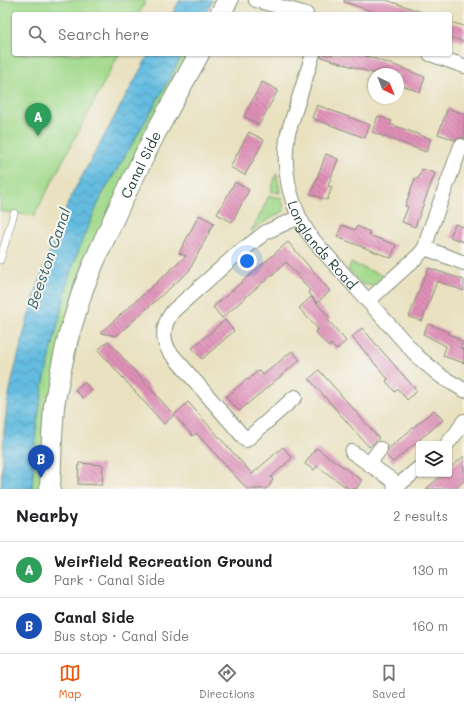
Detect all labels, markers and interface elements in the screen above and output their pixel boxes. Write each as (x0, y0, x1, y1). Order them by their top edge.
search box (12, 12, 452, 56)
icon: search (26, 23, 48, 45)
text: Search here (58, 24, 149, 44)
north arrow (368, 68, 404, 104)
pin: A (25, 103, 51, 136)
street label: Canal Side (115, 127, 165, 201)
street label: Longlands Road (284, 198, 362, 293)
water label: Beeston Canal (21, 205, 75, 311)
your location (237, 251, 257, 271)
map controls (416, 441, 452, 477)
button: layers (416, 441, 452, 477)
pin: B (28, 445, 54, 478)
text: Nearby (16, 504, 78, 526)
text: 2 results (393, 507, 448, 524)
text: Weirfield Recreation Ground (54, 551, 272, 571)
text: A (24, 561, 34, 578)
text: 130 m (412, 561, 448, 578)
text: Park · Canal Side (54, 571, 165, 588)
text: Canal Side (54, 607, 135, 627)
text: B (25, 617, 33, 634)
text: 160 m (412, 617, 448, 634)
text: Bus stop · Canal Side (54, 627, 189, 644)
tab: Map (59, 662, 81, 701)
tab: Directions (199, 662, 255, 701)
tab: Saved (372, 662, 405, 701)

